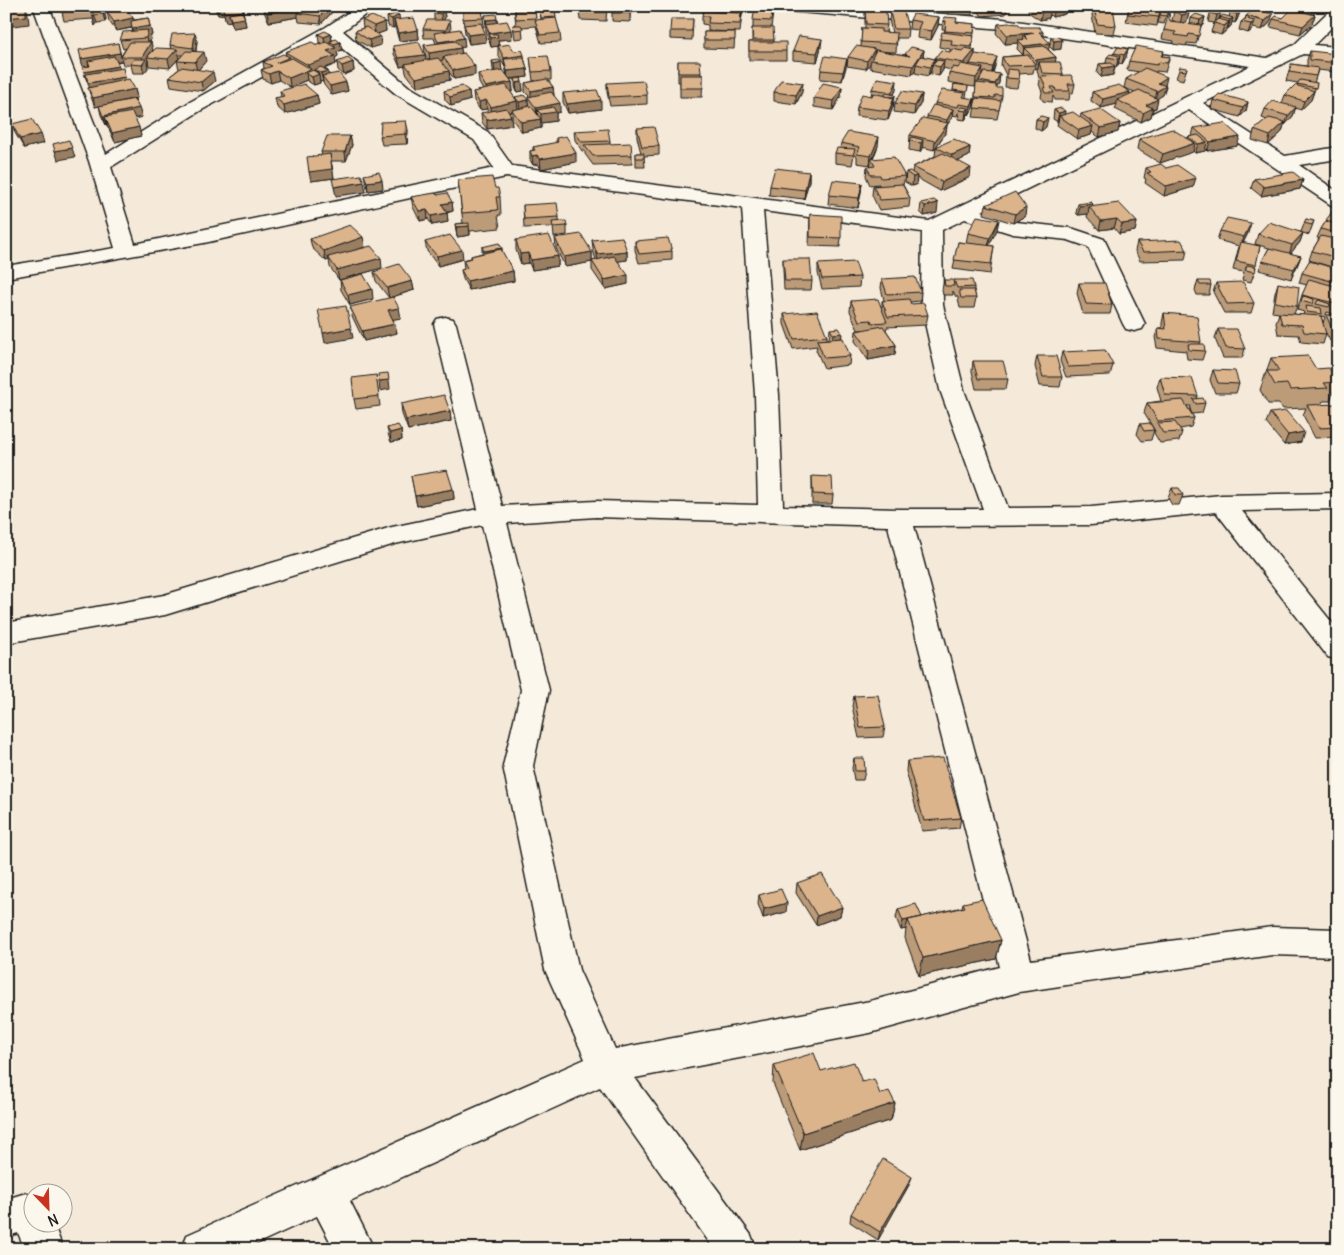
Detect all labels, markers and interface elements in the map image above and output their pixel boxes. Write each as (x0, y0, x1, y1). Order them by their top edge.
north arrow (22, 1182, 72, 1232)
text: N (45, 1210, 61, 1230)

